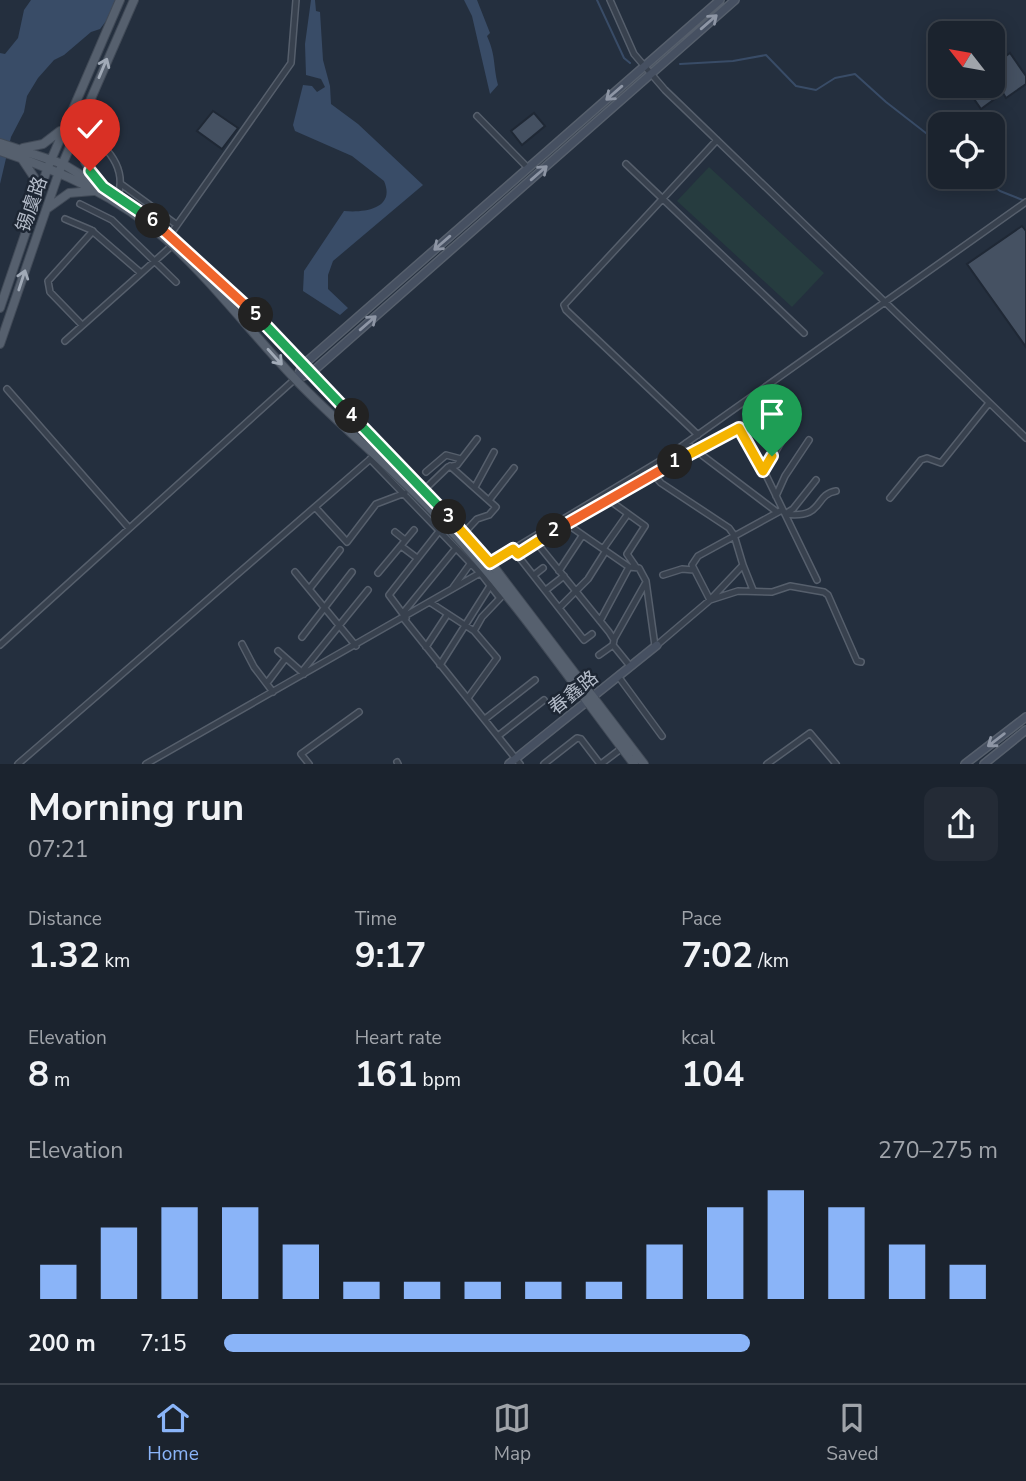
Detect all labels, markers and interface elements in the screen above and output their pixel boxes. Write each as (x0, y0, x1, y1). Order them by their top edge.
one-way arrow (700, 14, 718, 30)
north arrow (928, 21, 1004, 98)
map controls (928, 21, 1005, 189)
one-way arrow (97, 57, 110, 79)
one-way arrow (605, 85, 623, 101)
pin (60, 99, 120, 171)
icon: check (71, 110, 109, 148)
button: locate (928, 112, 1005, 189)
one-way arrow (529, 165, 547, 181)
street label: 锡虞路 (10, 173, 54, 236)
pin: 6 (136, 204, 170, 238)
text: 6 (147, 207, 158, 233)
one-way arrow (434, 235, 452, 251)
one-way arrow (17, 269, 29, 291)
pin: 5 (238, 298, 274, 332)
text: 5 (250, 301, 261, 327)
one-way arrow (359, 315, 377, 331)
one-way arrow (267, 348, 283, 366)
pin (742, 384, 802, 456)
icon: arrive (753, 395, 791, 433)
pin: 4 (334, 398, 370, 434)
text: 4 (346, 402, 357, 428)
pin: 1 (658, 444, 692, 480)
text: 1 (669, 448, 680, 474)
pin: 3 (432, 500, 466, 534)
text: 3 (443, 503, 454, 529)
pin: 2 (536, 514, 572, 548)
text: 2 (548, 517, 559, 543)
street label: 春鑫路 (543, 665, 604, 721)
one-way arrow (987, 733, 1005, 748)
text: Morning run (28, 782, 244, 833)
button: share (924, 787, 998, 861)
text: 07:21 (28, 834, 88, 865)
text: Distance (28, 906, 102, 932)
text: Time (355, 906, 397, 932)
text: Pace (681, 906, 722, 932)
text: 1.32 (28, 932, 100, 979)
text: 9:17 (355, 932, 426, 979)
text: 7:02 (681, 932, 753, 979)
text: km (100, 948, 130, 974)
text: /km (753, 948, 789, 974)
text: Elevation (28, 1025, 107, 1051)
text: Heart rate (355, 1025, 442, 1051)
text: kcal (681, 1025, 715, 1051)
text: 8 (28, 1051, 49, 1098)
text: 161 (355, 1051, 418, 1098)
text: 104 (681, 1051, 744, 1098)
text: m (49, 1067, 70, 1093)
text: bpm (418, 1067, 461, 1093)
text: Elevation (28, 1135, 123, 1166)
text: 270–275 m (878, 1135, 998, 1166)
text: 200 m (28, 1328, 96, 1359)
text: 7:15 (140, 1328, 187, 1359)
tab: Home (147, 1399, 199, 1467)
tab: Map (493, 1399, 531, 1467)
tab: Saved (826, 1399, 879, 1467)

